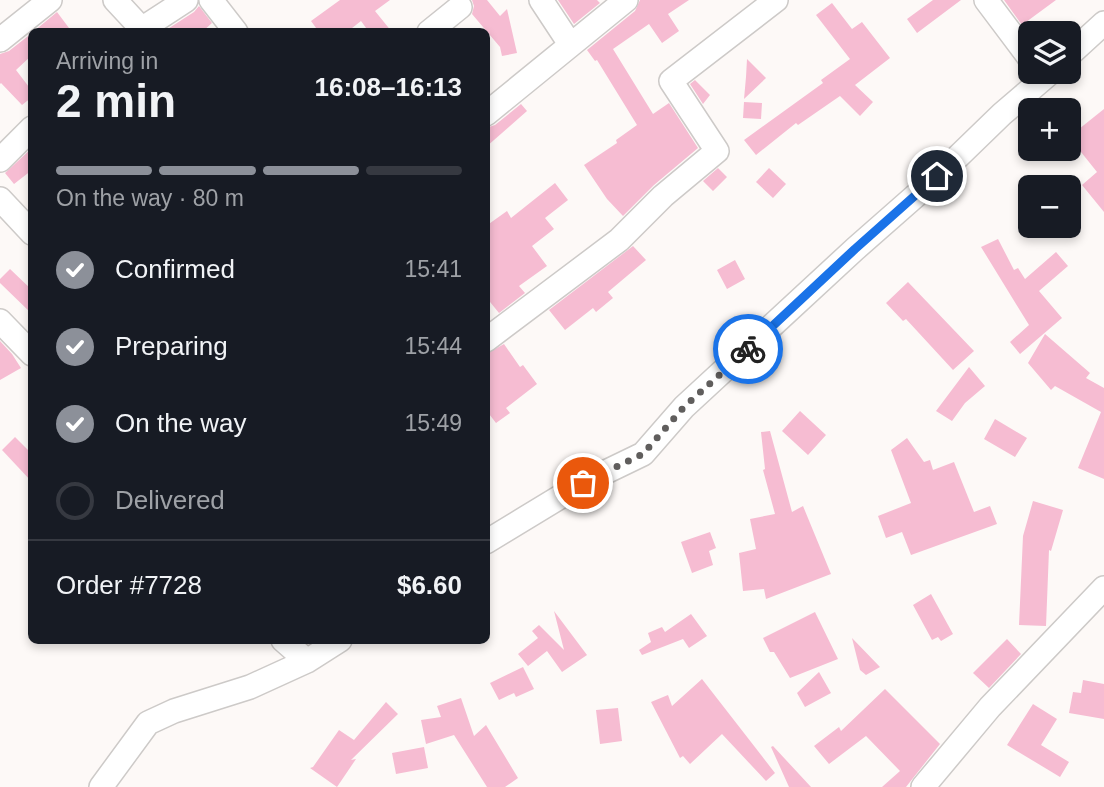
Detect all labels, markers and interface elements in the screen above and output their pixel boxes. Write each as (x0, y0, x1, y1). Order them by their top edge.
map controls (1018, 21, 1081, 238)
button: layers (1018, 21, 1081, 84)
text: Arriving in (56, 48, 158, 74)
text: 16:08–16:13 (315, 72, 462, 102)
text: 2 min (56, 75, 176, 127)
button: + (1018, 98, 1081, 161)
pin (907, 146, 967, 206)
icon: home (918, 157, 956, 195)
button: − (1018, 175, 1081, 238)
text: On the way · 80 m (56, 185, 244, 211)
icon: check (56, 251, 94, 289)
text: Confirmed (115, 254, 235, 284)
text: 15:41 (404, 256, 462, 282)
courier (713, 314, 783, 384)
icon: check (56, 328, 94, 366)
icon: bike (729, 330, 767, 368)
text: Preparing (115, 331, 228, 361)
text: 15:44 (404, 333, 462, 359)
icon: check (56, 405, 94, 443)
text: On the way (115, 408, 247, 438)
text: 15:49 (404, 410, 462, 436)
pin (553, 453, 613, 513)
icon: bag (564, 464, 602, 502)
text: Delivered (115, 485, 225, 515)
text: Order #7728 (56, 570, 202, 600)
text: $6.60 (397, 570, 462, 600)

